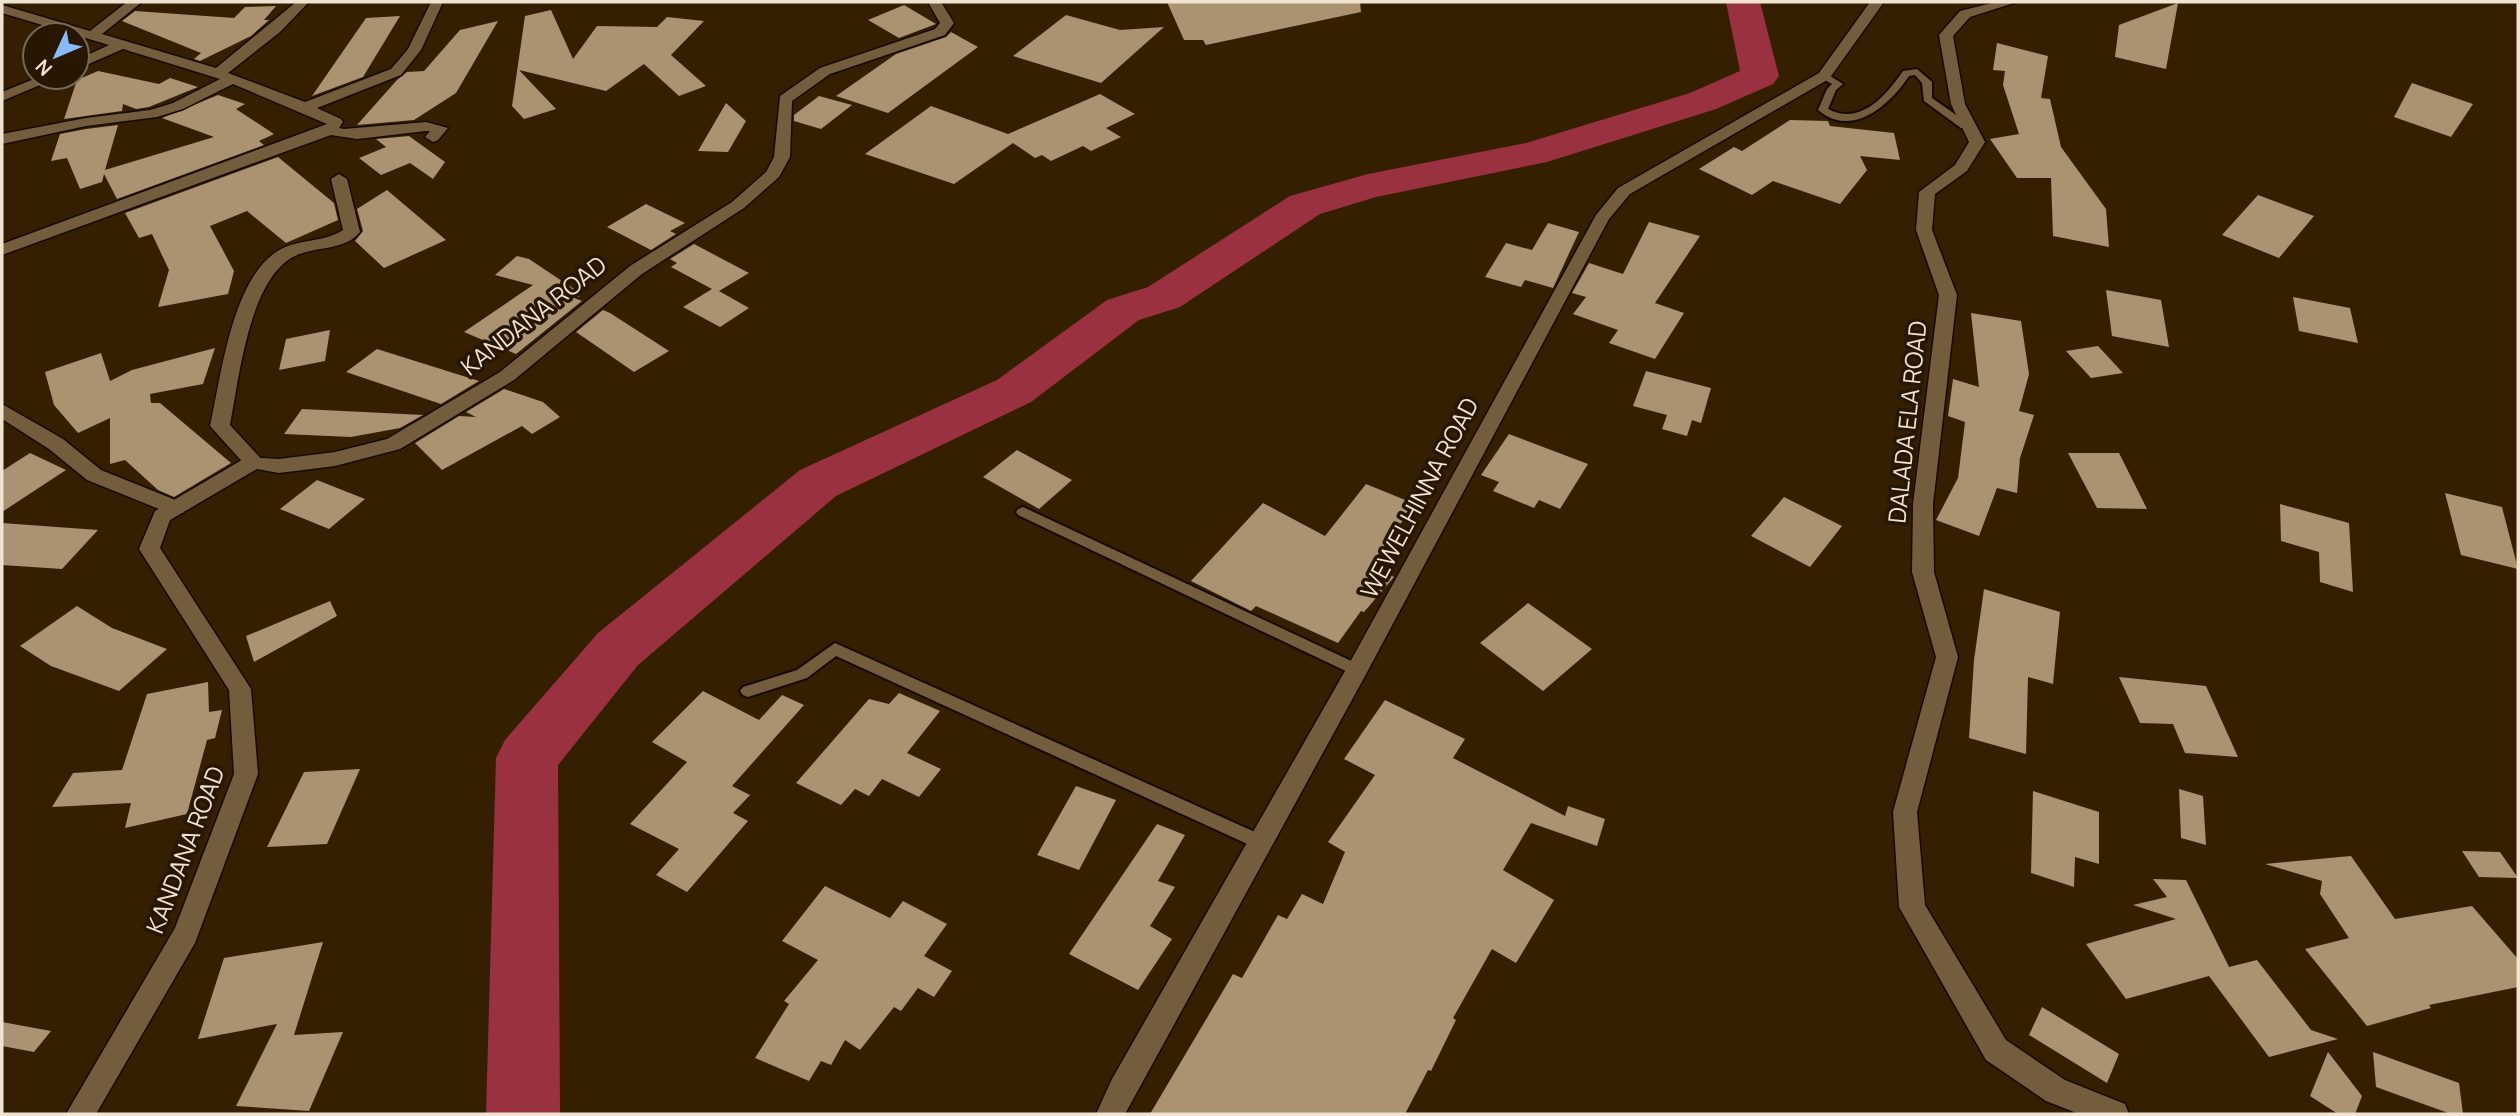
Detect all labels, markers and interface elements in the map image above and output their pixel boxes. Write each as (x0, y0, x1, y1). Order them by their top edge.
north arrow (21, 21, 91, 91)
text: N (30, 54, 58, 82)
street label: KANDANA ROAD (453, 247, 613, 382)
street label: DALADA ELA ROAD (1879, 319, 1934, 525)
street label: WEWELHINNA ROAD (1352, 391, 1486, 603)
street label: KANDANA ROAD (138, 761, 232, 938)

